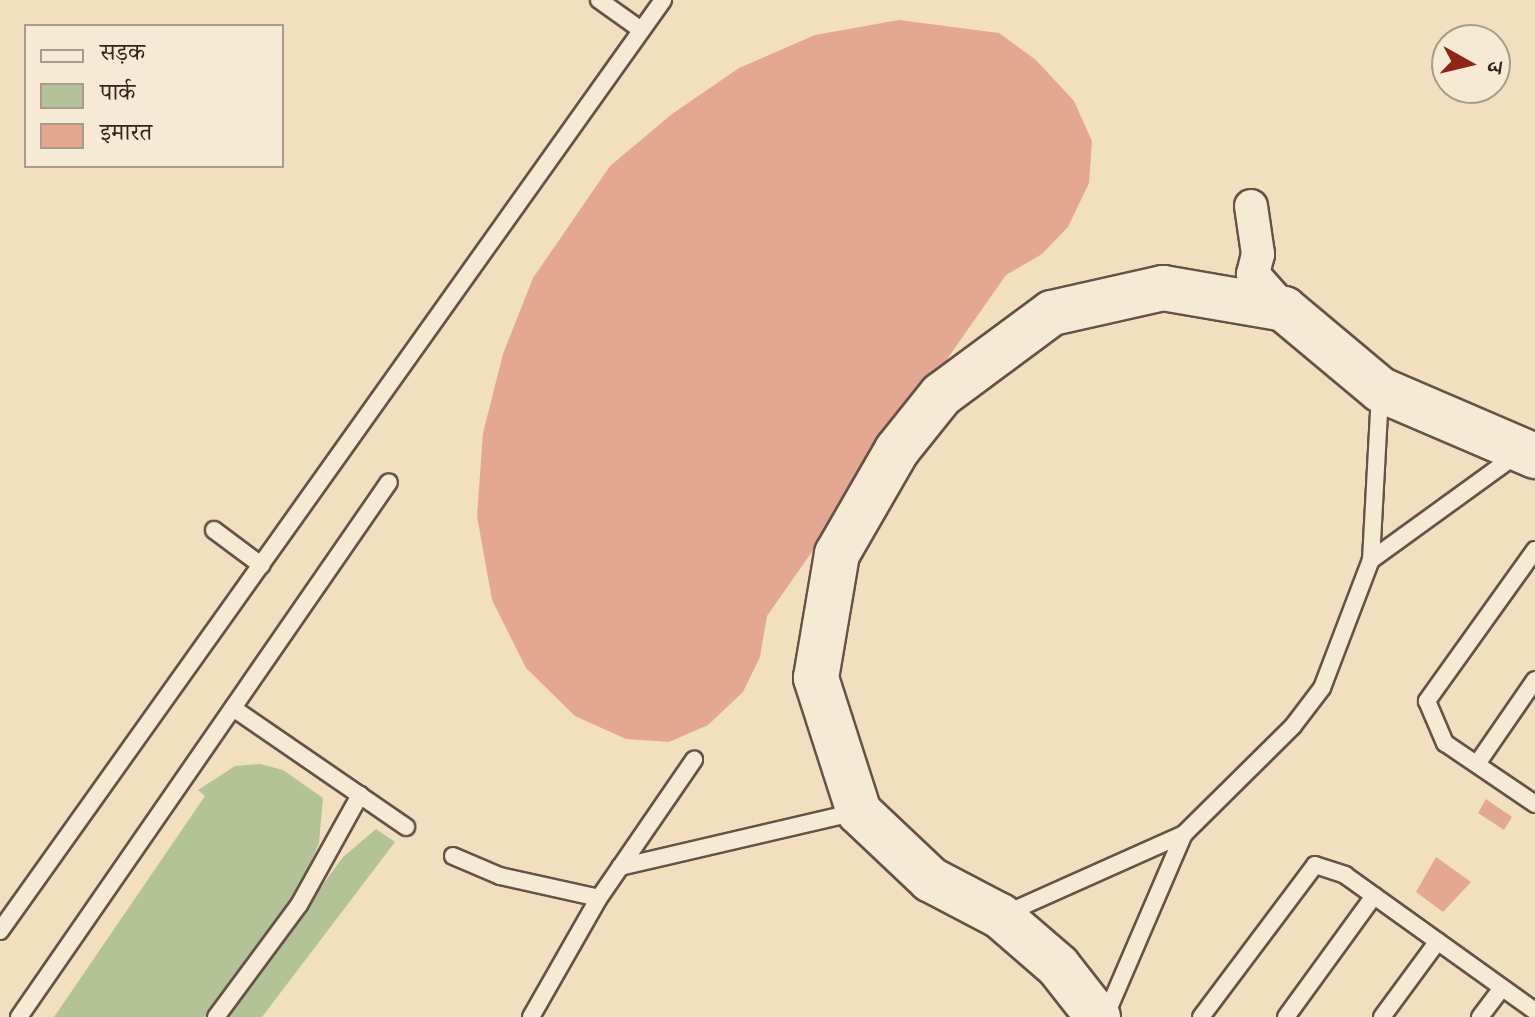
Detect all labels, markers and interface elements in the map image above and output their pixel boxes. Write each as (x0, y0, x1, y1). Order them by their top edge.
legend (24, 24, 284, 168)
north arrow (1431, 24, 1511, 104)
text: सड़क (100, 37, 145, 71)
text: उ (1477, 59, 1509, 75)
text: पार्क (100, 77, 135, 111)
text: इमारत (100, 117, 152, 151)

